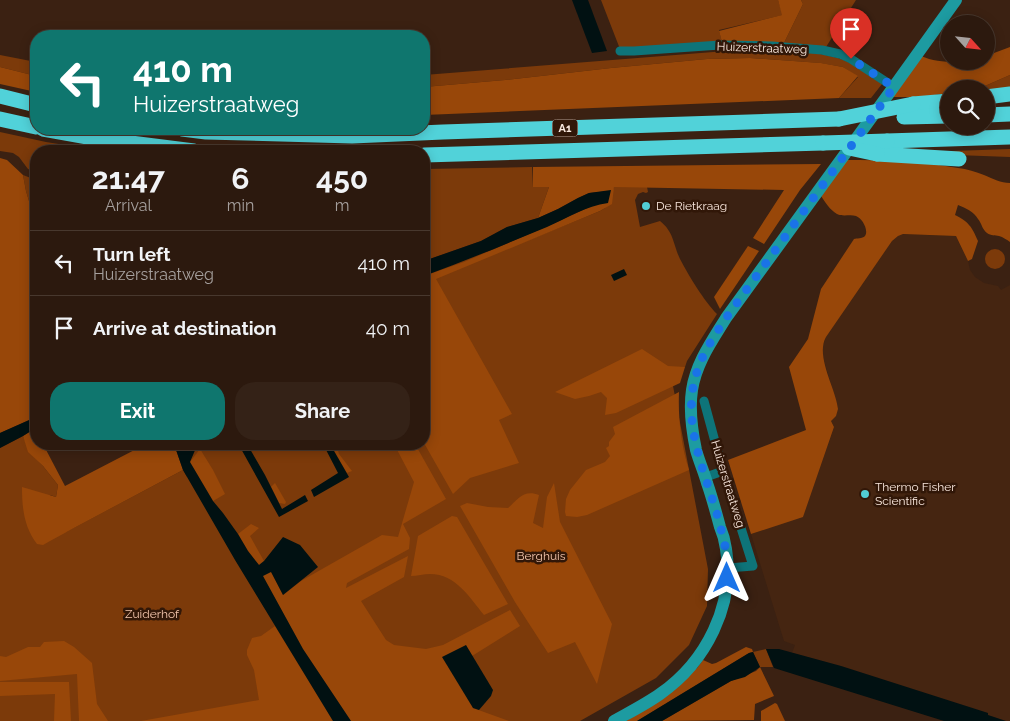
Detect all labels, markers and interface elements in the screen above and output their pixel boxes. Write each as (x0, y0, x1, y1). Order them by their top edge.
pin (830, 8, 872, 59)
icon: arrive (837, 15, 865, 43)
north arrow (940, 15, 995, 70)
map controls (940, 15, 995, 135)
street label: Huizerstraatweg (716, 39, 808, 57)
text: 410 m (133, 49, 233, 90)
icon: left (50, 50, 115, 115)
button: search (940, 80, 995, 135)
text: Huizerstraatweg (133, 91, 299, 117)
road number: A1 (552, 120, 578, 136)
text: 21:47 (92, 161, 165, 196)
text: 6 (231, 161, 250, 196)
text: 450 (316, 161, 368, 196)
text: Arrival (105, 196, 152, 215)
text: min (227, 196, 254, 215)
text: m (335, 196, 349, 215)
place label: De Rietkraag (656, 199, 727, 213)
marker: De Rietkraag (640, 200, 652, 212)
text: Turn left (93, 243, 170, 265)
icon: left (50, 249, 78, 277)
text: 410 m (358, 252, 410, 274)
text: Huizerstraatweg (93, 265, 214, 284)
icon: arrive (50, 314, 78, 342)
text: Arrive at destination (93, 317, 277, 339)
text: 40 m (366, 317, 410, 339)
button: Exit (50, 382, 225, 440)
button: Share (235, 382, 410, 440)
street label: Huizerstraatweg (708, 439, 748, 529)
place label: Thermo Fisher Scientific (875, 480, 956, 508)
marker: Thermo Fisher Scientific (859, 488, 871, 500)
park label: Berghuis (516, 549, 566, 563)
position arrow (700, 551, 752, 603)
park label: Zuiderhof (125, 607, 180, 621)

